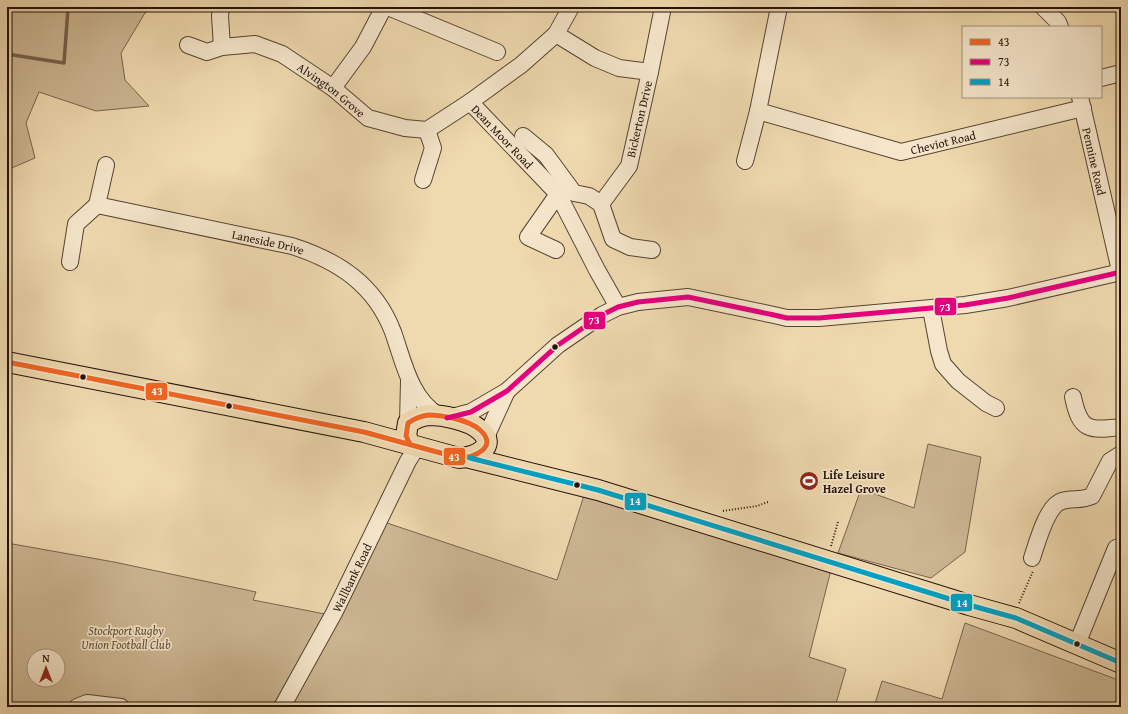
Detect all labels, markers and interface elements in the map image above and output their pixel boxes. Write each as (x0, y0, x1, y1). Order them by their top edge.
legend (962, 26, 1102, 98)
text: 43 (998, 33, 1010, 50)
text: 73 (998, 53, 1010, 70)
street label: Alvington Grove (294, 58, 370, 121)
text: 14 (998, 73, 1010, 90)
street label: Bickerton Drive (622, 79, 656, 159)
street label: Dean Moor Road (468, 100, 538, 172)
street label: Cheviot Road (909, 126, 978, 158)
street label: Pennine Road (1079, 126, 1111, 197)
street label: Laneside Drive (230, 225, 307, 258)
line badge: 73 (934, 297, 957, 316)
text: 73 (939, 299, 951, 315)
line badge: 73 (583, 311, 606, 330)
text: 73 (588, 312, 600, 328)
unlabelled marker (550, 342, 560, 352)
unlabelled marker (78, 372, 88, 382)
line badge: 43 (145, 382, 168, 401)
text: 43 (151, 383, 163, 399)
unlabelled marker (224, 401, 234, 411)
line badge: 43 (443, 447, 466, 466)
text: 43 (448, 449, 460, 465)
place label: Life Leisure Hazel Grove (823, 466, 886, 497)
sports icon: Life Leisure Hazel Grove (798, 470, 820, 492)
unlabelled marker (572, 480, 582, 490)
line badge: 14 (624, 492, 647, 511)
text: 14 (629, 493, 641, 509)
street label: Wallbank Road (327, 540, 376, 615)
line badge: 14 (950, 593, 973, 612)
text: 14 (956, 595, 968, 611)
park label: Stockport Rugby Union Football Club (81, 622, 171, 653)
unlabelled marker (1072, 639, 1082, 649)
north arrow (26, 648, 66, 688)
text: N (42, 650, 50, 666)

